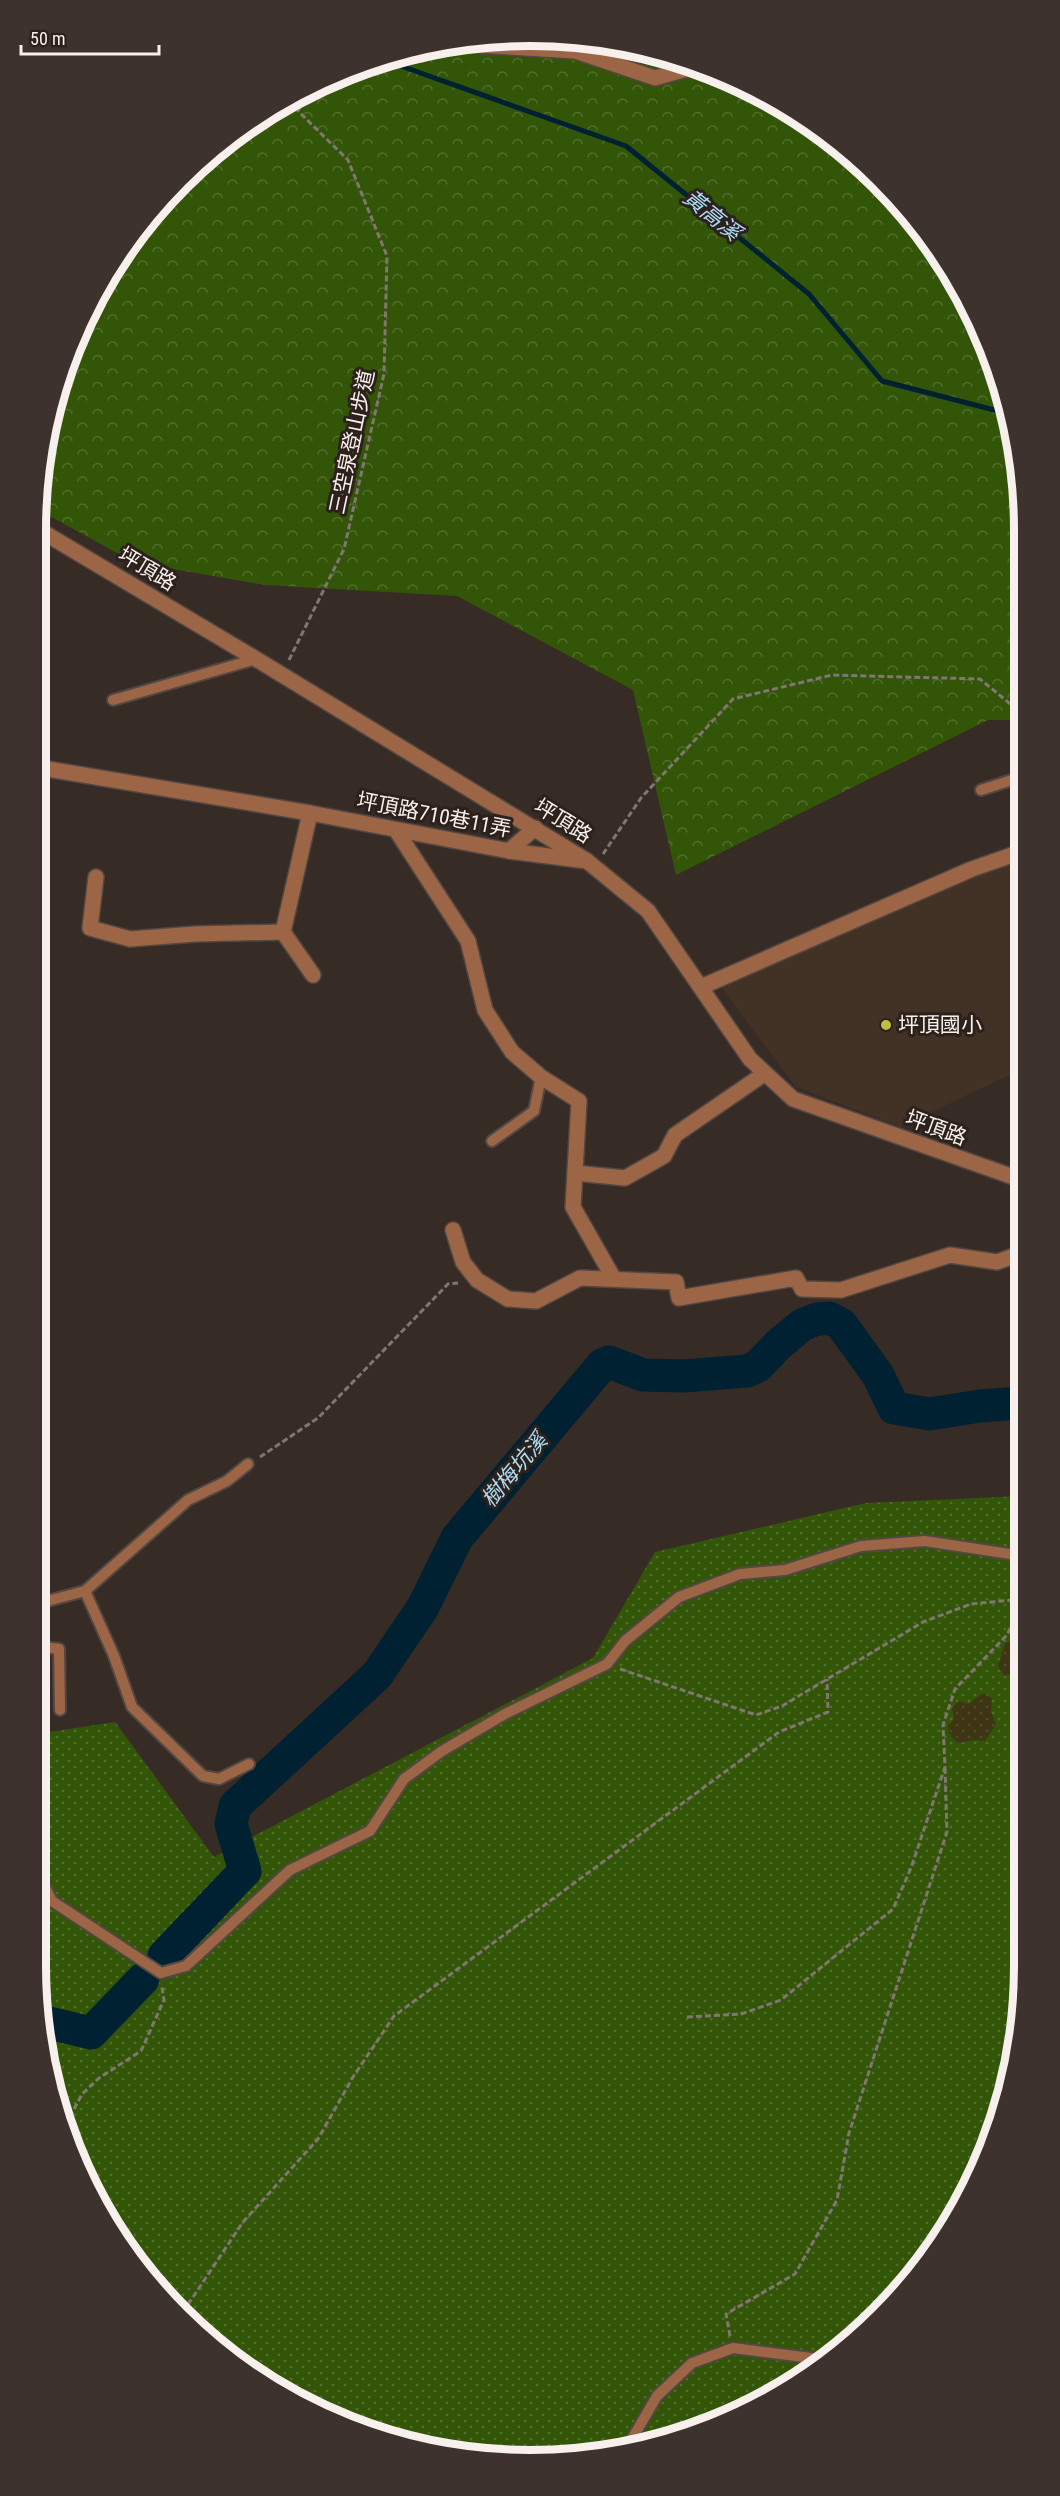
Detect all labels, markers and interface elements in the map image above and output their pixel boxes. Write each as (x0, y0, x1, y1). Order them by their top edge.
scale bar (21, 18, 159, 56)
text: 50 m (30, 28, 65, 49)
water label: 黃高溪 (678, 185, 748, 247)
street label: 三空泉登山步道 (325, 368, 379, 516)
street label: 坪頂路 (114, 542, 180, 596)
street label: 坪頂路710巷11弄 (355, 788, 513, 842)
street label: 坪頂路 (530, 794, 596, 848)
place label: 坪頂國小 (898, 1013, 982, 1037)
marker: 坪頂國小 (879, 1018, 893, 1032)
street label: 坪頂路 (902, 1106, 970, 1150)
water label: 樹梅坑溪 (476, 1426, 554, 1512)

